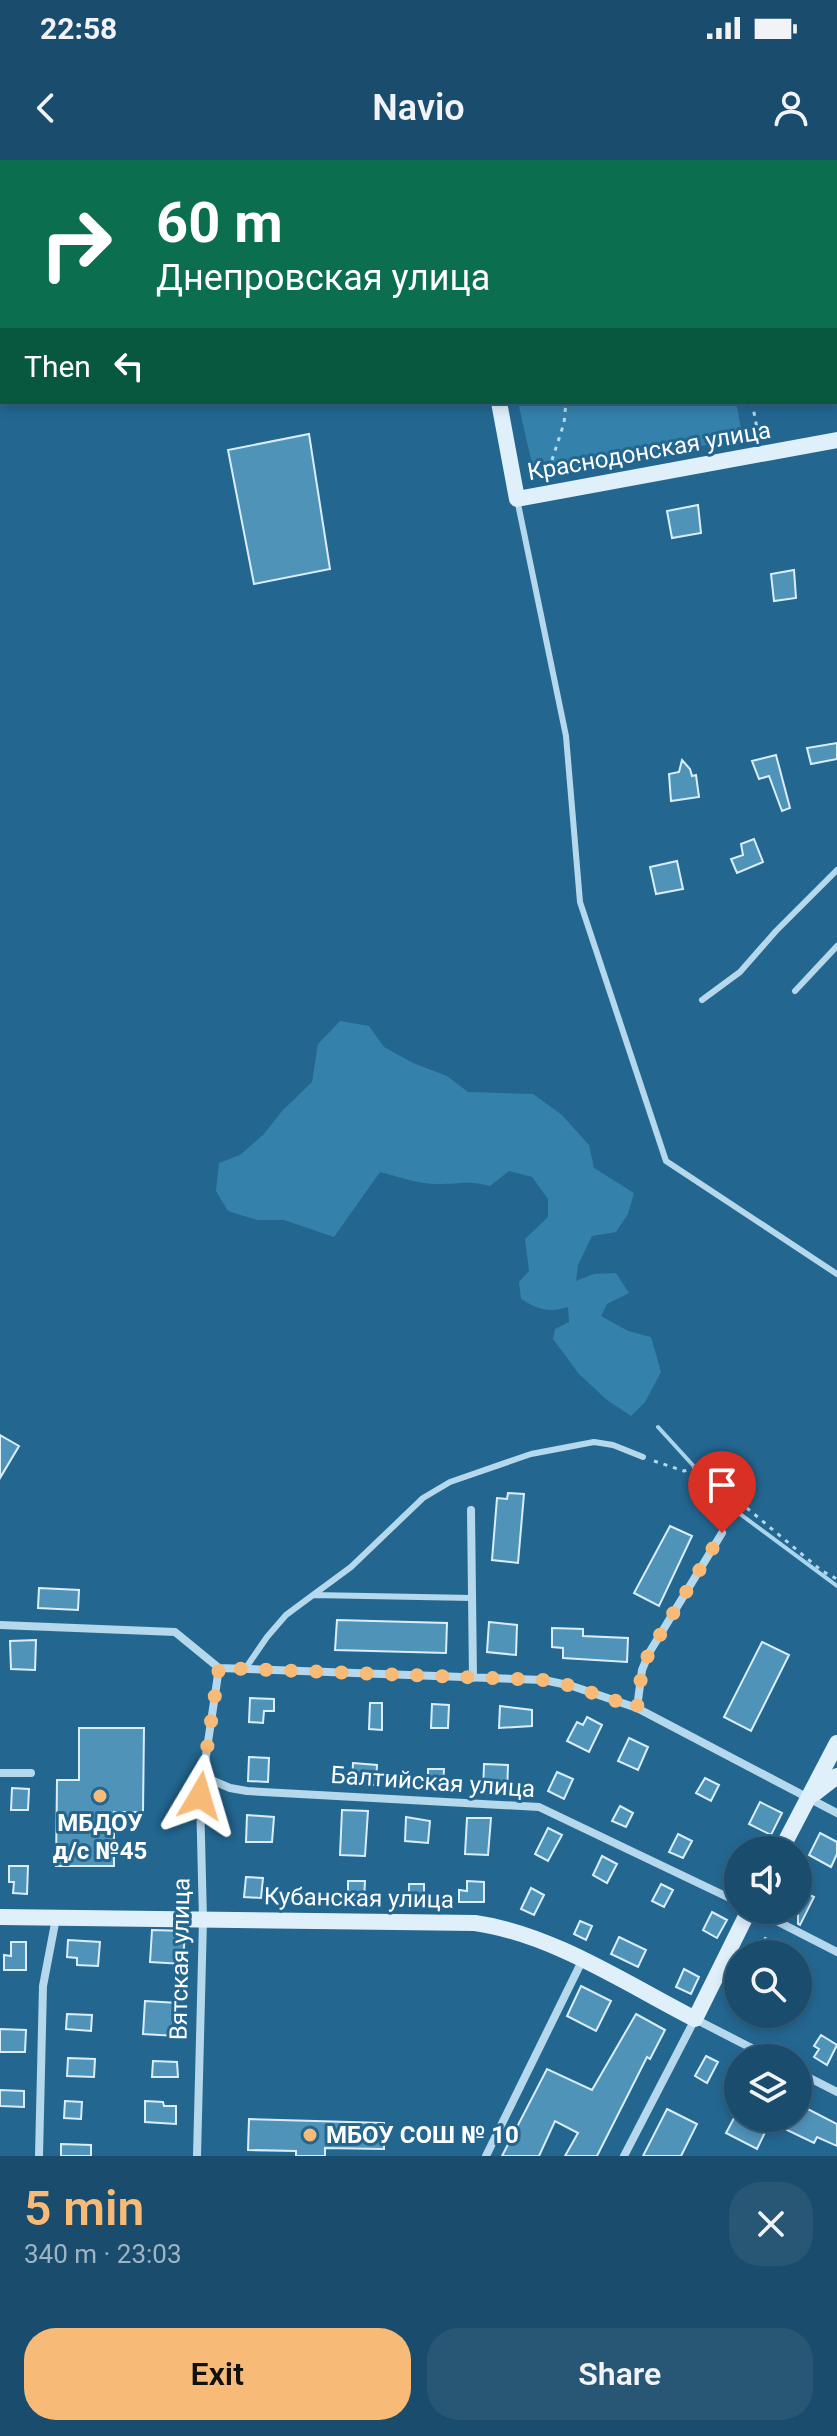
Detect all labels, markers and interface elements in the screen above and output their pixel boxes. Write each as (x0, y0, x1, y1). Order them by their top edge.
text: 22:58 (40, 11, 117, 46)
icon: back (24, 86, 68, 130)
icon: person (769, 86, 813, 130)
text: Navio (372, 87, 465, 129)
text: 60 m (156, 190, 283, 256)
icon: right (24, 192, 128, 296)
text: Днепровская улица (156, 257, 490, 299)
icon: left (107, 344, 151, 388)
text: Then (24, 349, 91, 384)
street label: Краснодонская улица (525, 416, 773, 486)
pin (688, 1451, 756, 1533)
icon: arrive (700, 1463, 744, 1507)
position arrow (158, 1754, 242, 1838)
street label: Балтийская улица (330, 1761, 536, 1803)
marker: МБДОУ д/с №45 (91, 1787, 109, 1805)
place label: МБДОУ д/с №45 (53, 1809, 147, 1865)
map controls (724, 1836, 812, 2132)
button: sound (724, 1836, 812, 1924)
street label: Вятская улица (165, 1878, 195, 2040)
street label: Кубанская улица (264, 1882, 454, 1914)
button: search (724, 1940, 812, 2028)
button: layers (724, 2044, 812, 2132)
place label: МБОУ СОШ № 10 (326, 2121, 519, 2149)
marker: МБОУ СОШ № 10 (301, 2126, 319, 2144)
text: 5 min (24, 2180, 144, 2237)
button: close (729, 2182, 813, 2266)
text: 340 m · 23:03 (24, 2239, 182, 2269)
button: Exit (24, 2328, 411, 2420)
button: Share (427, 2328, 813, 2420)

